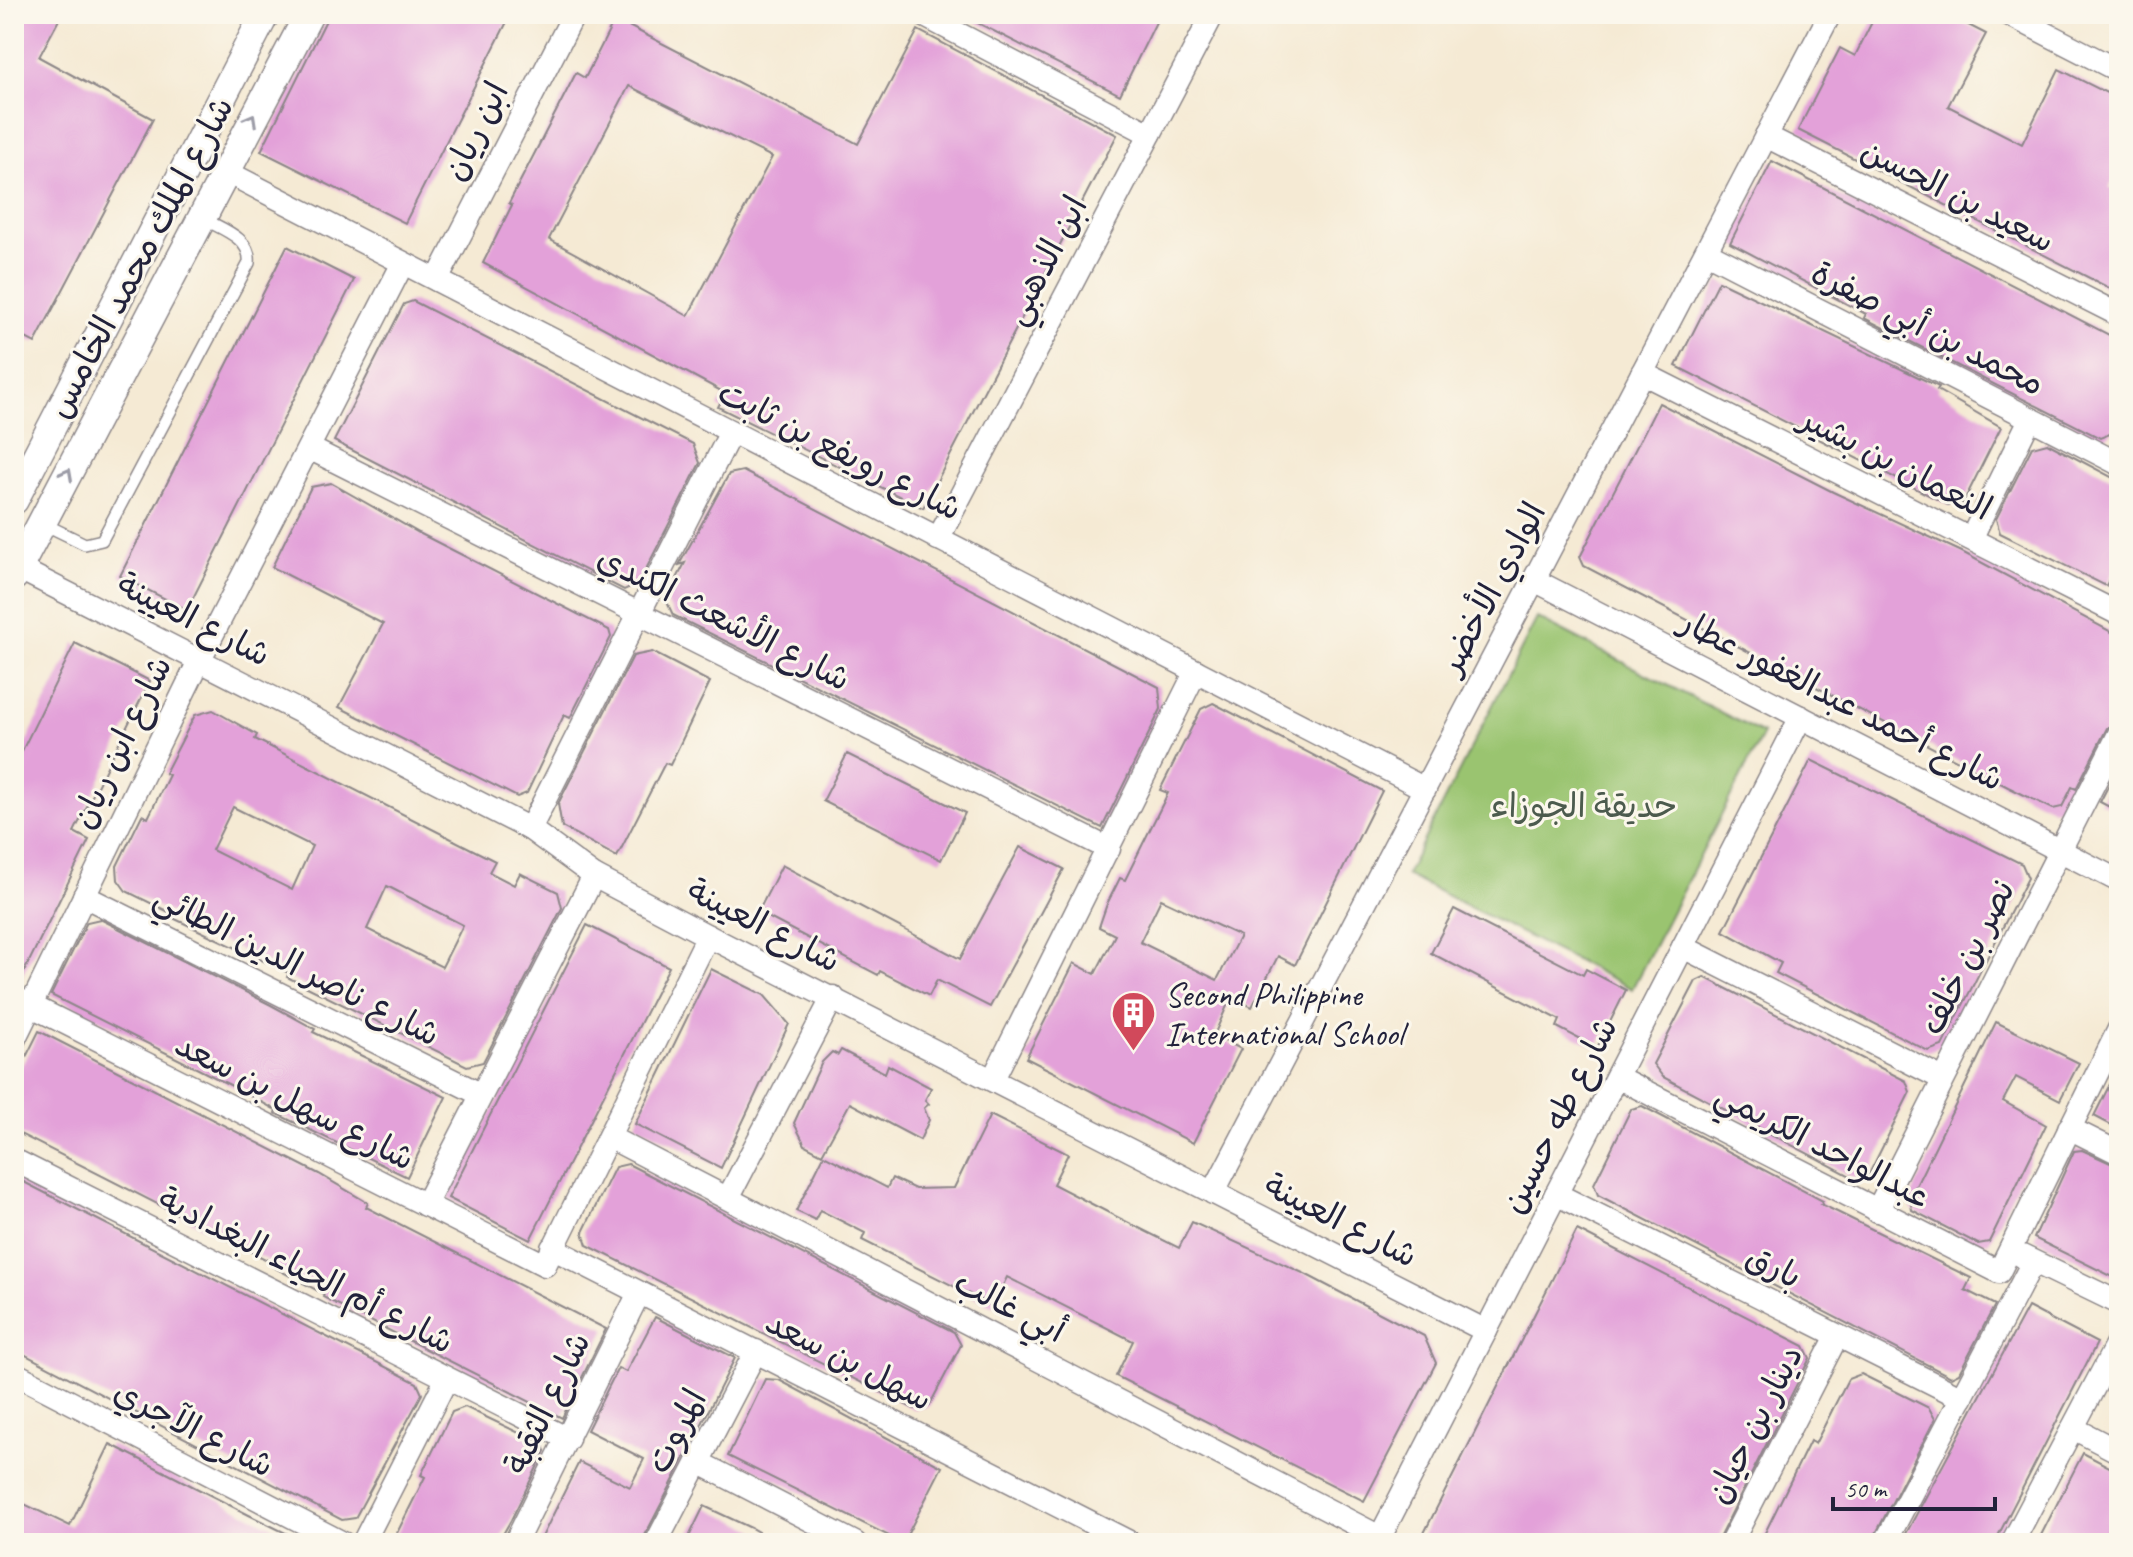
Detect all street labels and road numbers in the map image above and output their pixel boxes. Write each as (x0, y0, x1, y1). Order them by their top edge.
street label: ابن ريان (432, 74, 518, 188)
street label: شارع الملك محمد الخامس (37, 89, 245, 426)
street label: سعيد بن الحسن (1854, 128, 2062, 262)
street label: ابن الذهبي (993, 188, 1104, 336)
street label: محمد بن أبي صفرة (1800, 251, 2052, 412)
street label: شارع رويفع بن ثابت (710, 370, 969, 533)
street label: النعمان بن بشير (1790, 395, 1999, 530)
street label: الوادي الأخضر (1426, 494, 1558, 686)
street label: شارع الأشعث الكندي (589, 535, 858, 703)
street label: شارع العيينة (109, 562, 278, 678)
street label: شارع أحمد عبدالغفور عطار (1669, 598, 2011, 802)
street label: شارع ابن ريان (61, 649, 183, 836)
street label: شارع العيينة (679, 868, 848, 984)
street label: نصر بن خلف (1910, 872, 2024, 1042)
street label: شارع ناصر الدين الطائي (143, 874, 447, 1063)
street label: شارع طه حسين (1491, 1010, 1629, 1221)
street label: شارع سهل بن سعد (167, 1022, 422, 1182)
street label: عبدالواحد الكريمي (1705, 1072, 1938, 1225)
street label: شارع العيينة (1256, 1163, 1425, 1279)
street label: شارع أم الحياء البغدادية (149, 1177, 461, 1367)
street label: بارق (1739, 1234, 1809, 1298)
street label: أبي غالب (943, 1260, 1073, 1359)
street label: سهل بن سعد (758, 1300, 940, 1420)
street label: شارع الثقبة (494, 1325, 602, 1482)
street label: دينار بن حيان (1696, 1338, 1812, 1510)
street label: شارع الآجري (105, 1369, 281, 1489)
street label: المروت (636, 1381, 716, 1481)

